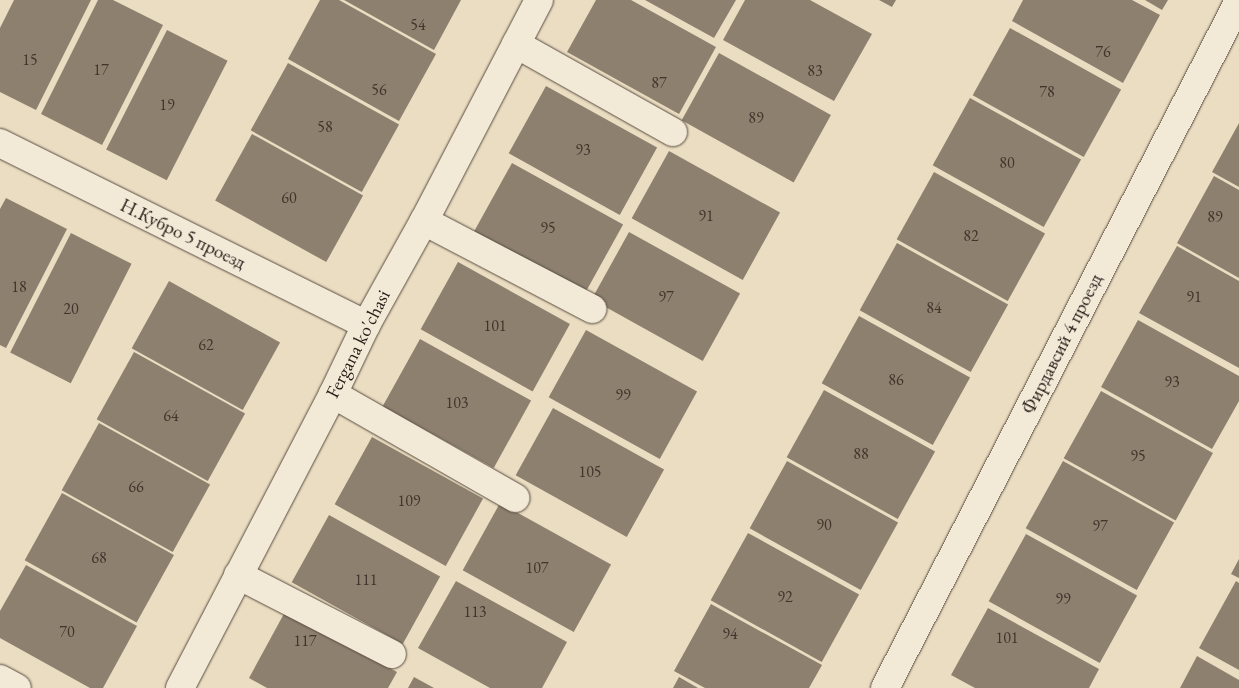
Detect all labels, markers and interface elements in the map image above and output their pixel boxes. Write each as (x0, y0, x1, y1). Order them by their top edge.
house number: 54 (410, 15, 426, 35)
house number: 76 (1095, 42, 1111, 62)
house number: 15 (22, 50, 38, 70)
house number: 17 (93, 60, 109, 80)
house number: 83 (807, 61, 823, 81)
house number: 87 (651, 73, 667, 93)
house number: 56 (371, 80, 387, 100)
house number: 78 (1039, 82, 1055, 102)
house number: 19 (159, 95, 175, 115)
house number: 89 (748, 108, 764, 128)
house number: 58 (317, 117, 333, 137)
house number: 93 (575, 140, 591, 160)
house number: 80 (999, 153, 1015, 173)
house number: 60 (281, 188, 297, 208)
street label: Н.Кубро 5 проезд (117, 194, 249, 274)
house number: 91 (698, 206, 714, 226)
house number: 89 (1207, 207, 1223, 227)
house number: 95 (540, 218, 556, 238)
house number: 82 (963, 226, 979, 246)
street label: Фирдавсий 4 проезд (1017, 270, 1107, 418)
house number: 18 (11, 277, 27, 297)
street label: Fergana ko'chasi (321, 286, 395, 402)
house number: 97 (658, 287, 674, 307)
house number: 91 (1186, 287, 1202, 307)
house number: 84 (926, 298, 942, 318)
house number: 20 (63, 299, 79, 319)
house number: 101 (483, 316, 507, 336)
house number: 62 (198, 335, 214, 355)
house number: 86 (888, 370, 904, 390)
house number: 93 (1164, 372, 1180, 392)
house number: 99 (615, 385, 631, 405)
house number: 103 (445, 393, 469, 413)
house number: 64 (163, 406, 179, 426)
house number: 88 (853, 444, 869, 464)
house number: 95 (1130, 446, 1146, 466)
house number: 105 (578, 462, 602, 482)
house number: 66 (128, 477, 144, 497)
house number: 109 (397, 491, 421, 511)
house number: 90 (816, 515, 832, 535)
house number: 97 (1092, 516, 1108, 536)
house number: 68 (91, 548, 107, 568)
house number: 107 (525, 558, 549, 578)
house number: 111 (354, 570, 378, 590)
house number: 92 (777, 587, 793, 607)
house number: 99 (1055, 589, 1071, 609)
house number: 113 (463, 602, 487, 622)
house number: 70 (59, 622, 75, 642)
house number: 94 (722, 624, 738, 644)
house number: 101 (995, 628, 1019, 648)
house number: 117 (293, 631, 317, 651)

